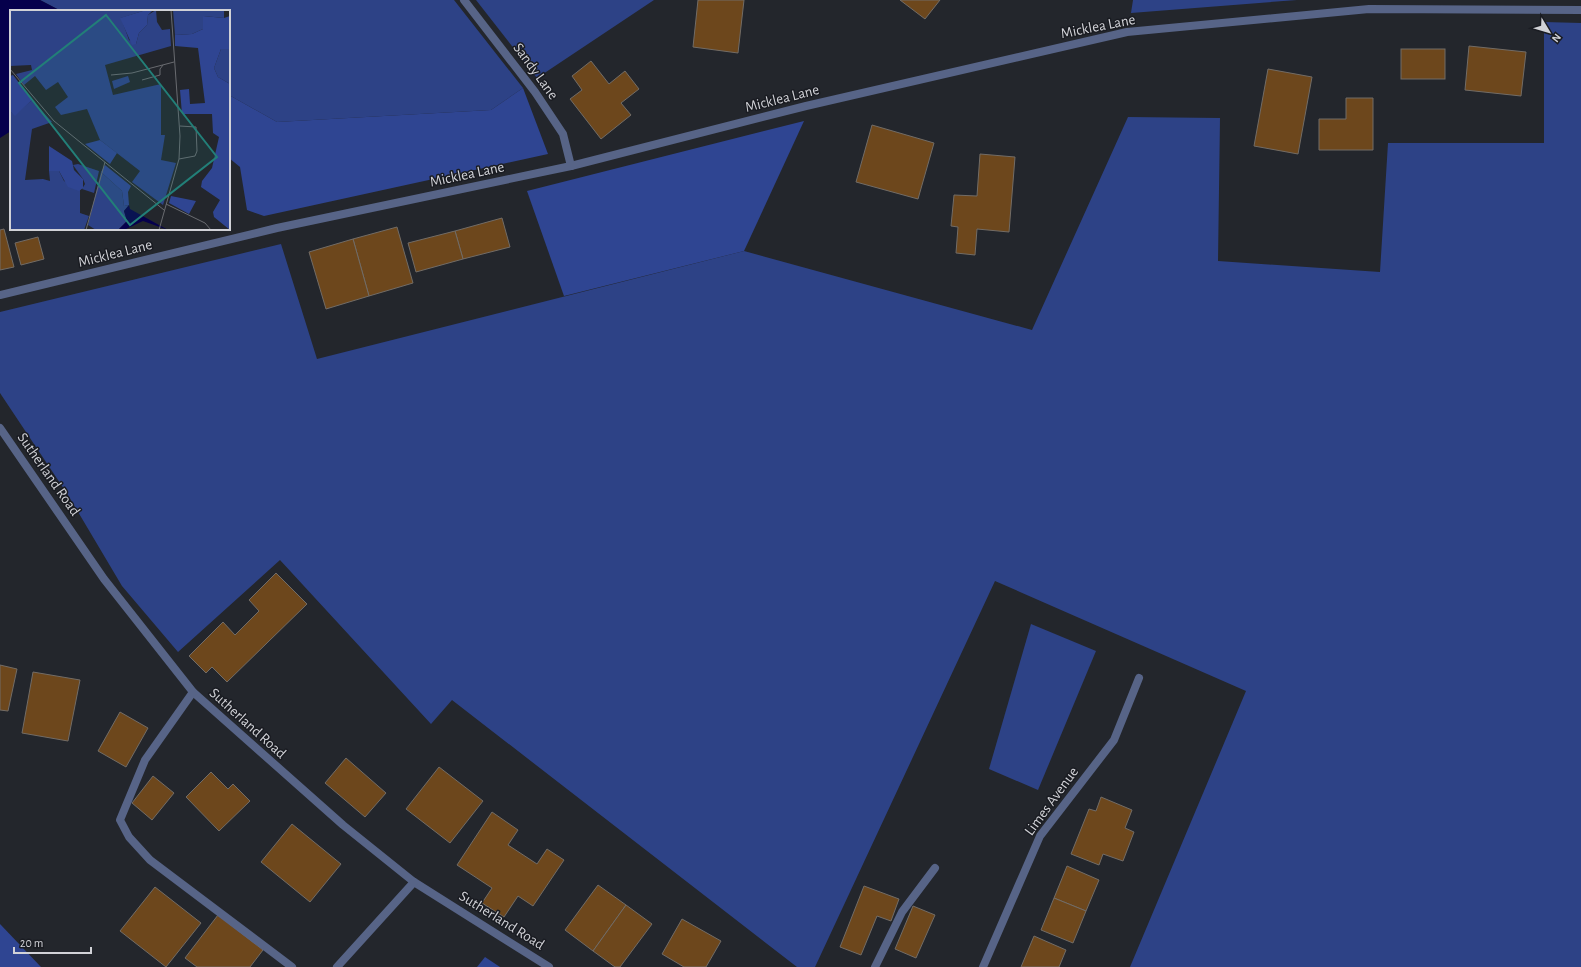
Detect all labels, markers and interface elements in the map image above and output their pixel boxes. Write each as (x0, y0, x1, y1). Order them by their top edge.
inset map (10, 10, 230, 230)
street label: Micklea Lane (1059, 12, 1137, 41)
north arrow (1529, 12, 1569, 52)
text: N (1550, 31, 1563, 44)
street label: Sandy Lane (510, 40, 561, 102)
street label: Micklea Lane (744, 82, 821, 115)
street label: Micklea Lane (428, 159, 506, 190)
street label: Micklea Lane (77, 237, 154, 270)
street label: Sutherland Road (15, 430, 83, 519)
street label: Sutherland Road (206, 685, 289, 762)
street label: Limes Avenue (1022, 764, 1081, 838)
street label: Sutherland Road (456, 888, 547, 953)
scale bar (14, 929, 91, 955)
text: 20 m (20, 937, 43, 949)

